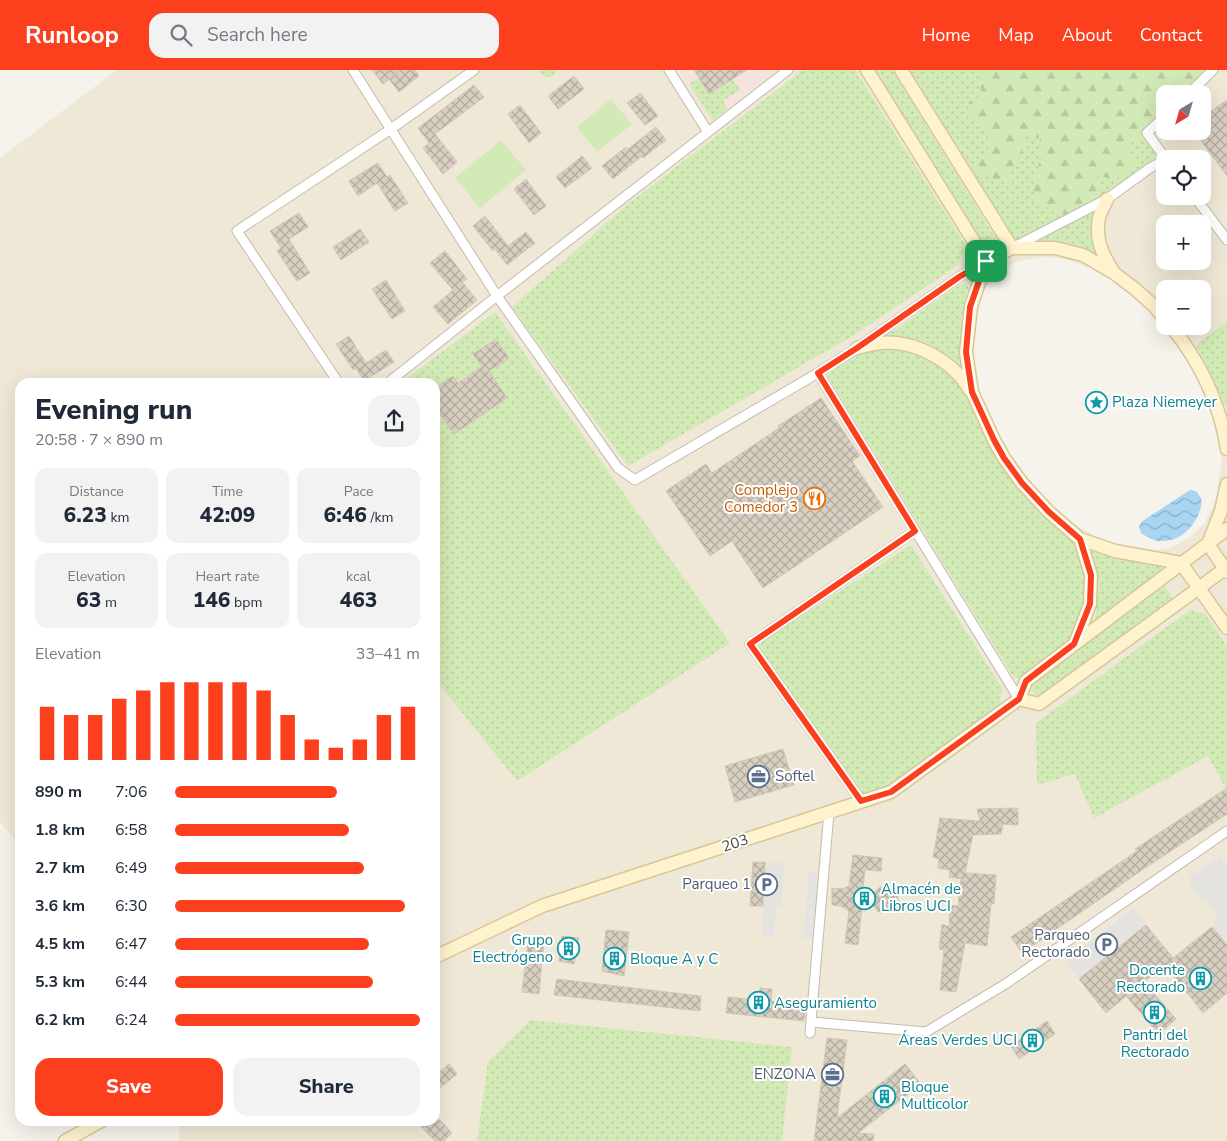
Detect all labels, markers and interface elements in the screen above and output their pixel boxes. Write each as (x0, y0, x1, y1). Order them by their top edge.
search box (149, 13, 499, 58)
text: Runloop (25, 19, 119, 51)
icon: search (167, 21, 195, 49)
text: Search here (207, 22, 308, 48)
text: Home (922, 23, 970, 47)
text: Map (998, 23, 1034, 47)
text: About (1062, 23, 1112, 47)
text: Contact (1140, 23, 1202, 47)
north arrow (1156, 85, 1211, 140)
map controls (1156, 85, 1211, 335)
button: locate (1156, 150, 1211, 205)
button: + (1156, 215, 1211, 270)
pin (965, 240, 1007, 282)
icon: arrive (972, 247, 1000, 275)
button: − (1156, 280, 1211, 335)
place icon: Plaza Niemeyer (1084, 390, 1108, 414)
text: Evening run (35, 391, 192, 429)
place label: Plaza Niemeyer (1112, 392, 1217, 412)
button: share (368, 395, 420, 447)
text: 20:58 · 7 × 890 m (35, 429, 163, 451)
place label: Complejo Comedor 3 (724, 480, 798, 517)
text: Distance (69, 482, 124, 501)
text: Time (212, 482, 243, 501)
text: Pace (344, 482, 373, 501)
restaurant icon: Complejo Comedor 3 (802, 487, 826, 511)
text: 6.23 (64, 501, 107, 529)
text: 42:09 (200, 501, 255, 529)
text: 6:46 (324, 501, 367, 529)
text: km (107, 508, 129, 527)
text: /km (367, 508, 393, 527)
text: Elevation (68, 567, 125, 586)
text: Heart rate (195, 567, 260, 586)
text: kcal (346, 567, 371, 586)
text: 63 (76, 586, 101, 614)
text: 146 (193, 586, 230, 614)
text: 463 (340, 586, 377, 614)
text: m (101, 593, 117, 612)
text: bpm (230, 593, 262, 612)
text: Elevation (35, 643, 101, 665)
text: 33–41 m (356, 643, 420, 665)
office icon: Softel (747, 764, 771, 788)
place label: Softel (775, 766, 815, 786)
text: 890 m (35, 781, 82, 803)
text: 7:06 (115, 781, 147, 803)
text: 1.8 km (35, 819, 85, 841)
text: 6:58 (115, 819, 147, 841)
street label: 203 (719, 829, 751, 857)
text: 2.7 km (35, 857, 85, 879)
text: 6:49 (115, 857, 147, 879)
parking icon: Parqueo 1 (755, 872, 779, 896)
place label: Parqueo 1 (682, 874, 751, 894)
place label: Almacén de Libros UCI (881, 879, 961, 916)
building icon: Almacén de Libros UCI (853, 886, 877, 910)
text: 3.6 km (35, 895, 85, 917)
text: 6:30 (115, 895, 147, 917)
place label: Parqueo Rectorado (1021, 925, 1090, 962)
place label: Grupo Electrógeno (472, 930, 553, 967)
parking icon: Parqueo Rectorado (1094, 932, 1118, 956)
text: 4.5 km (35, 933, 85, 955)
text: 6:47 (115, 933, 147, 955)
building icon: Grupo Electrógeno (557, 937, 581, 961)
building icon: Bloque A y C (602, 947, 626, 971)
place label: Bloque A y C (630, 949, 718, 969)
place label: Docente Rectorado (1116, 960, 1185, 997)
building icon: Docente Rectorado (1189, 967, 1213, 991)
text: 5.3 km (35, 971, 85, 993)
text: 6:44 (115, 971, 147, 993)
building icon: Aseguramiento (746, 991, 770, 1015)
place label: Aseguramiento (774, 993, 877, 1013)
building icon: Pantri del Rectorado (1143, 1000, 1167, 1024)
text: 6.2 km (35, 1009, 85, 1031)
text: 6:24 (115, 1009, 147, 1031)
place label: Pantri del Rectorado (1121, 1025, 1189, 1062)
building icon: Áreas Verdes UCI (1021, 1028, 1045, 1052)
place label: Áreas Verdes UCI (898, 1030, 1017, 1050)
button: Save (35, 1058, 223, 1116)
button: Share (233, 1058, 420, 1116)
office icon: ENZONA (820, 1062, 844, 1086)
place label: ENZONA (754, 1064, 816, 1084)
place label: Bloque Multicolor (901, 1077, 969, 1114)
building icon: Bloque Multicolor (873, 1084, 897, 1108)

